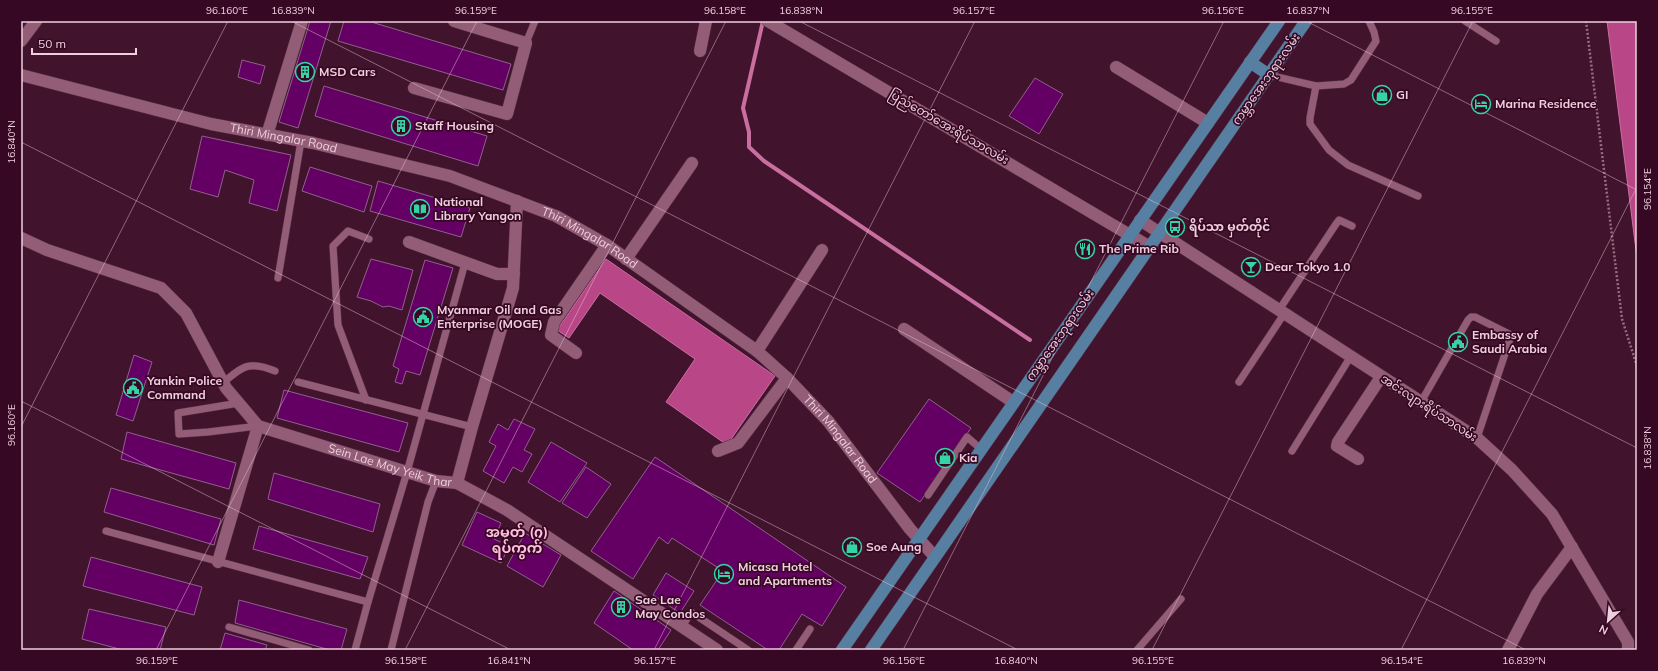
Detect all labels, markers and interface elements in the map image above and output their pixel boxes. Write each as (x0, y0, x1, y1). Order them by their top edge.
text: 96.160°E (206, 4, 248, 17)
text: 16.839°N (271, 4, 315, 17)
text: 96.159°E (455, 4, 497, 17)
text: 96.158°E (704, 4, 746, 17)
text: 16.838°N (779, 4, 823, 17)
text: 96.157°E (953, 4, 995, 17)
text: 96.156°E (1202, 4, 1244, 17)
text: 16.837°N (1286, 4, 1330, 17)
text: 96.155°E (1451, 4, 1493, 17)
street label: ကမ္ဘာအေးဘုရားလမ်း (1227, 29, 1305, 129)
scale bar (32, 30, 136, 56)
text: 50 m (38, 36, 66, 51)
building icon: MSD Cars (294, 61, 316, 83)
place label: MSD Cars (319, 64, 376, 79)
shop icon: GI (1371, 84, 1393, 106)
street label: ပြည်တော်အေးရိပ်သာလမ်း (885, 85, 1012, 170)
place label: GI (1396, 87, 1408, 102)
hotel icon: Marina Residence (1470, 93, 1492, 115)
place label: Marina Residence (1495, 96, 1597, 111)
building icon: Staff Housing (390, 115, 412, 137)
place label: Staff Housing (415, 118, 494, 133)
text: 16.840°N (5, 120, 18, 164)
street label: Thiri Mingalar Road (229, 120, 339, 156)
text: 96.154°E (1641, 168, 1654, 210)
place label: National Library Yangon (434, 194, 521, 223)
library icon: National Library Yangon (409, 198, 431, 220)
street label: Thiri Mingalar Road (540, 203, 641, 271)
bus stop icon: ရိပ်သာ မှတ်တိုင် (1164, 216, 1186, 238)
place label: ရိပ်သာ မှတ်တိုင် (1189, 217, 1270, 238)
restaurant icon: The Prime Rib (1074, 238, 1096, 260)
place label: The Prime Rib (1099, 241, 1179, 256)
bar icon: Dear Tokyo 1.0 (1240, 256, 1262, 278)
place label: Dear Tokyo 1.0 (1265, 259, 1350, 274)
street label: ကမ္ဘာအေးဘုရားလမ်း (1021, 285, 1099, 385)
place label: Myanmar Oil and Gas Enterprise (MOGE) (437, 302, 561, 331)
public building icon: Myanmar Oil and Gas Enterprise (MOGE) (412, 306, 434, 328)
place label: Embassy of Saudi Arabia (1472, 327, 1547, 356)
public building icon: Embassy of Saudi Arabia (1447, 331, 1469, 353)
street label: အင်းလျားရိပ်သာလမ်း (1377, 370, 1481, 447)
place label: Yankin Police Command (146, 373, 223, 402)
public building icon: Yankin Police Command (122, 377, 144, 399)
street label: Thiri Mingalar Road (800, 392, 881, 486)
text: 96.160°E (5, 404, 18, 446)
text: 16.838°N (1641, 426, 1654, 470)
street label: Sein Lae May Yeik Thar (326, 440, 453, 490)
shop icon: Kia (934, 447, 956, 469)
place label: Kia (959, 450, 978, 465)
district label: အမှတ် (၇) ရပ်ကွက် (486, 522, 548, 560)
shop icon: Soe Aung (841, 536, 863, 558)
place label: Soe Aung (866, 539, 922, 554)
place label: Micasa Hotel and Apartments (738, 559, 832, 588)
hotel icon: Micasa Hotel and Apartments (713, 563, 735, 585)
place label: Sae Lae May Condos (635, 592, 705, 621)
building icon: Sae Lae May Condos (610, 596, 632, 618)
north arrow (1588, 601, 1628, 641)
text: N (1597, 622, 1610, 638)
text: 96.159°E (136, 654, 178, 667)
text: 96.158°E (385, 654, 427, 667)
text: 16.841°N (487, 654, 531, 667)
text: 96.157°E (634, 654, 676, 667)
text: 96.156°E (883, 654, 925, 667)
text: 16.840°N (994, 654, 1038, 667)
text: 96.155°E (1132, 654, 1174, 667)
text: 96.154°E (1381, 654, 1423, 667)
text: 16.839°N (1502, 654, 1546, 667)

